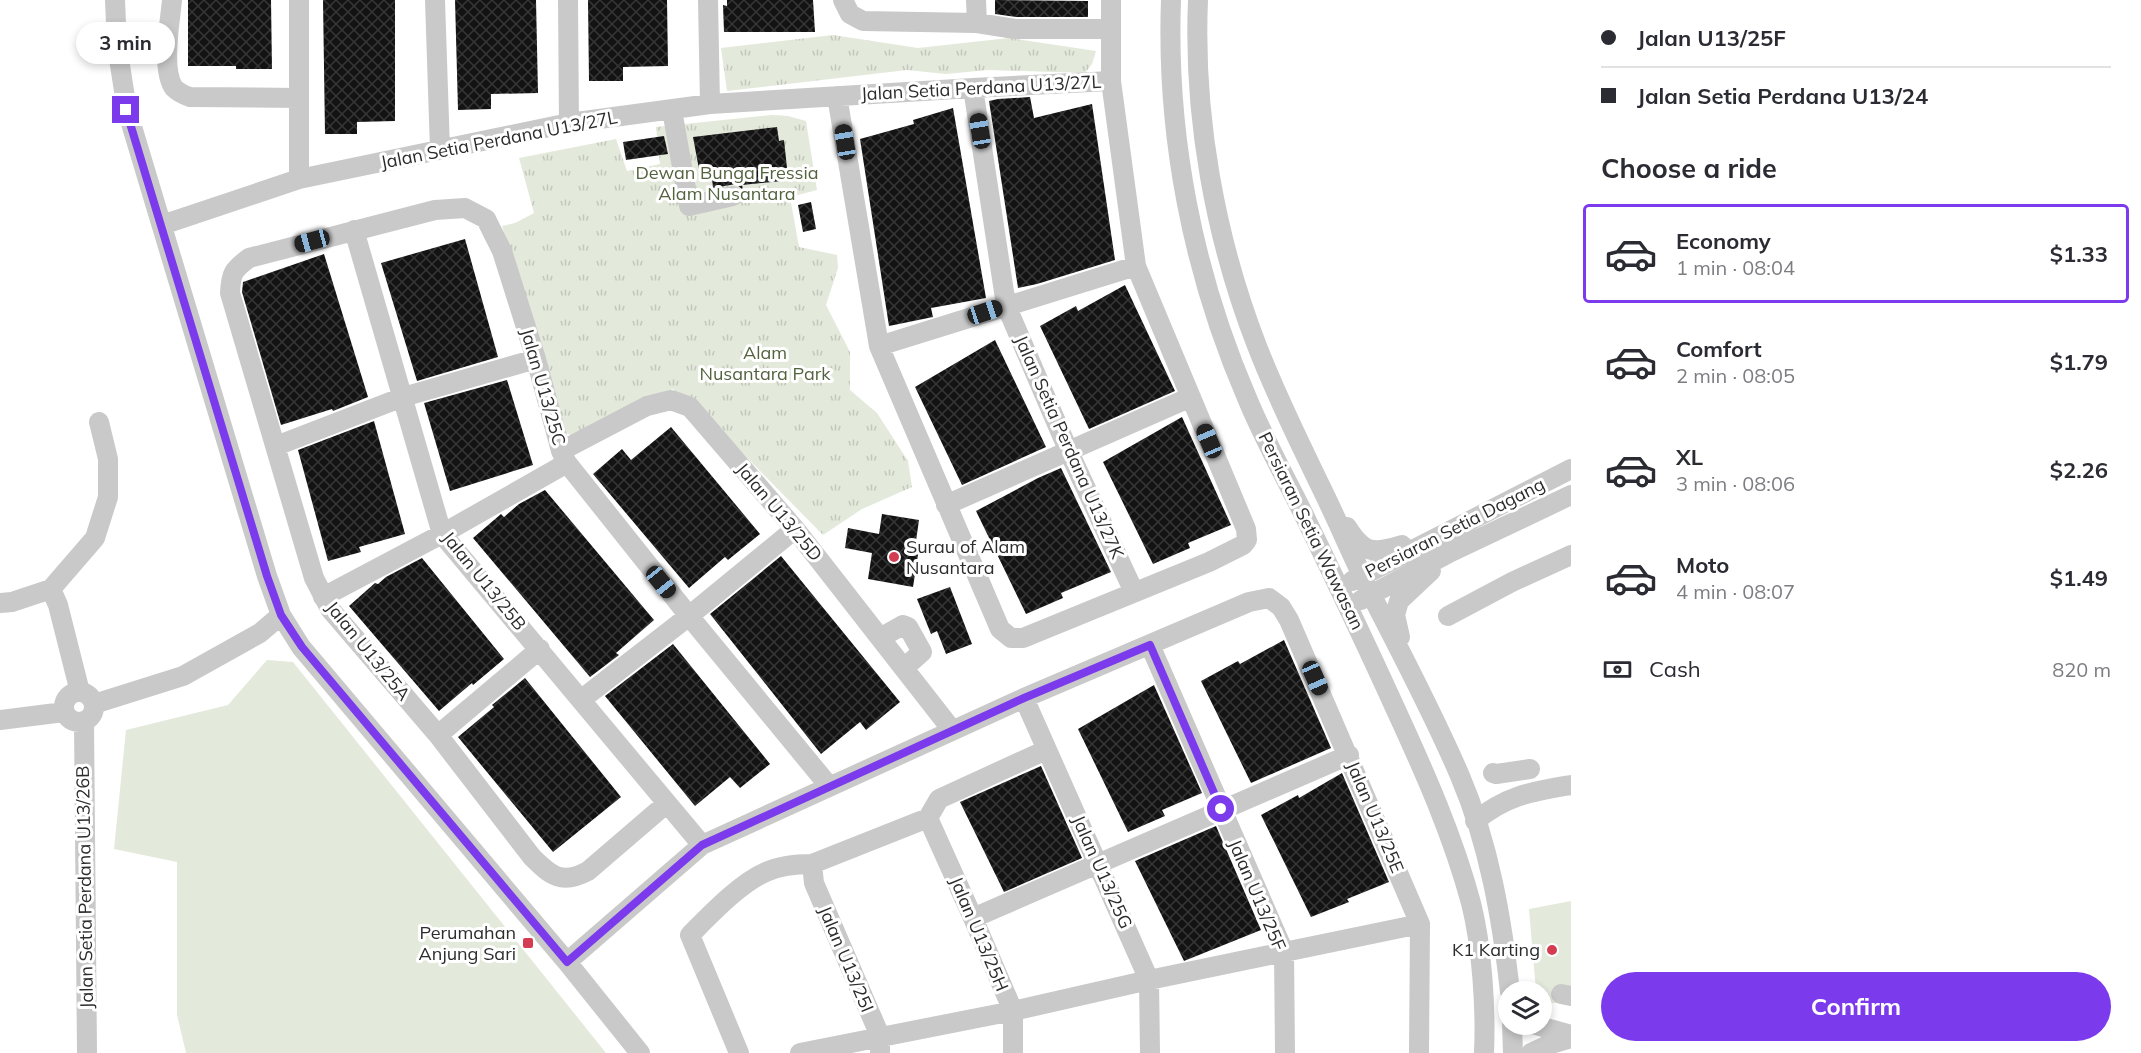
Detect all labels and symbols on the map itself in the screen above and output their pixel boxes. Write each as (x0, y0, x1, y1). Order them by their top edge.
callout: 3 min (76, 23, 176, 65)
street label: Jalan Setia Perdana U13/27L (860, 70, 1102, 105)
route end (112, 96, 139, 123)
street label: Jalan Setia Perdana U13/27L (379, 105, 619, 174)
car (968, 112, 992, 150)
car (833, 123, 857, 161)
park label: Dewan Bunga Fressia Alam Nusantara (635, 161, 819, 205)
car (292, 228, 332, 254)
car (965, 298, 1005, 326)
street label: Jalan U13/25C (516, 326, 571, 448)
street label: Jalan Setia Perdana U13/27K (1010, 331, 1129, 563)
park label: Alam Nusantara Park (699, 341, 831, 385)
car (1194, 421, 1224, 461)
street label: Persiaran Setia Wawasan (1253, 428, 1369, 634)
street label: Jalan U13/25D (731, 458, 827, 566)
street label: Persiaran Setia Dagang (1361, 472, 1548, 583)
street label: Jalan U13/25B (437, 527, 531, 635)
place label: Surau of Alam Nusantara (906, 535, 1025, 579)
marker: Surau of Alam Nusantara (887, 550, 901, 564)
car (643, 562, 679, 602)
street label: Jalan U13/25A (321, 596, 416, 705)
car (1299, 658, 1331, 698)
street label: Jalan U13/25E (1342, 757, 1409, 876)
street label: Jalan Setia Perdana U13/26B (71, 765, 98, 1009)
route start (1207, 795, 1234, 822)
street label: Jalan U13/25G (1067, 812, 1138, 932)
street label: Jalan U13/25F (1224, 836, 1291, 954)
street label: Jalan U13/25H (945, 873, 1014, 995)
street label: Jalan U13/25I (814, 902, 879, 1015)
place label: Perumahan Anjung Sari (419, 921, 516, 965)
marker: Perumahan Anjung Sari (521, 936, 535, 950)
place label: K1 Karting (1452, 938, 1540, 961)
marker: K1 Karting (1545, 943, 1559, 957)

